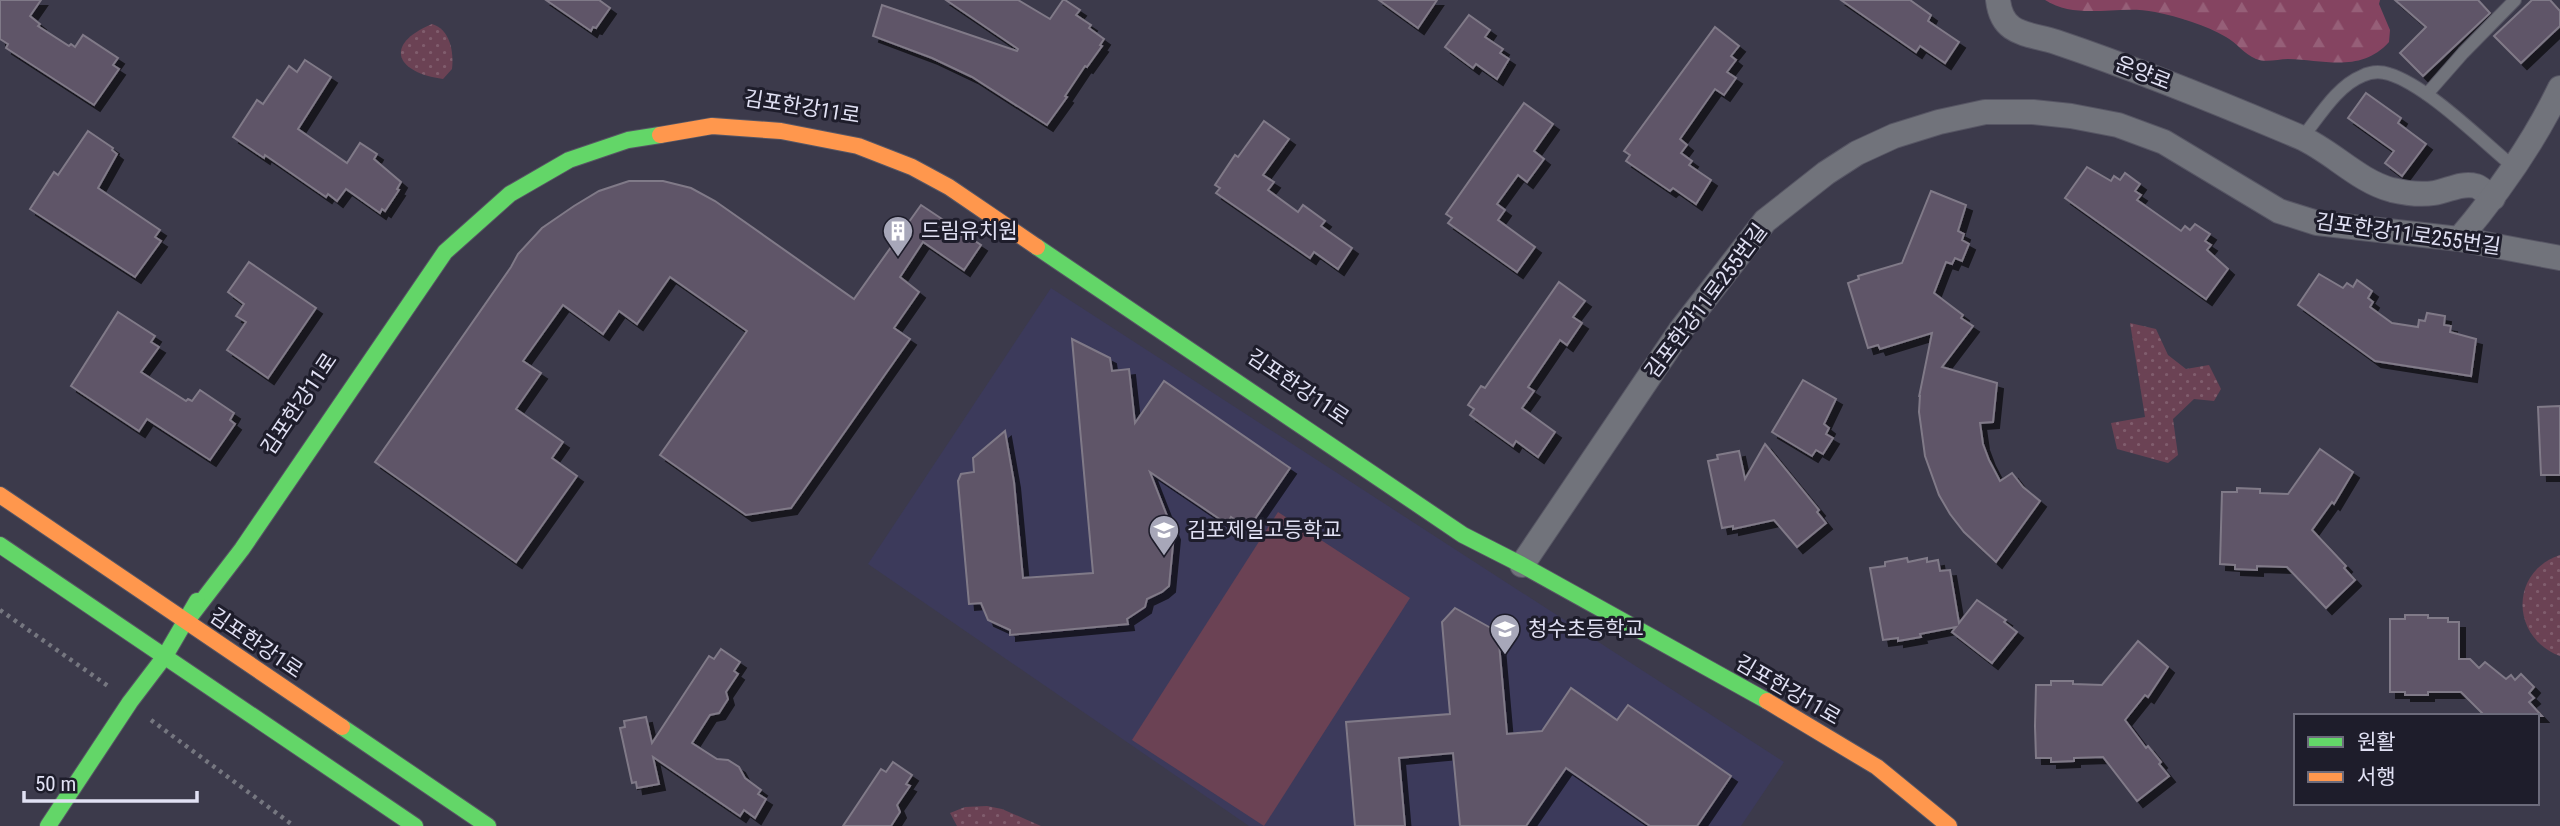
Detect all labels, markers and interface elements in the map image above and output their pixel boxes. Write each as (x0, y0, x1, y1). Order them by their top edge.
street label: 운양로 (2112, 51, 2174, 95)
street label: 김포한강11로 (742, 86, 862, 128)
street label: 김포한강11로255번길 (2314, 209, 2502, 259)
building icon: 드림유치원 (881, 214, 915, 258)
place label: 드림유치원 (921, 219, 1018, 243)
street label: 김포한강11로255번길 (1640, 219, 1772, 383)
street label: 김포한강11로 (1243, 344, 1353, 430)
street label: 김포한강11로 (256, 349, 342, 459)
school or university icon: 김포제일고등학교 (1147, 513, 1181, 557)
place label: 김포제일고등학교 (1187, 518, 1342, 542)
street label: 김포한강1로 (205, 603, 307, 683)
school or university icon: 청수초등학교 (1488, 612, 1522, 656)
place label: 청수초등학교 (1528, 617, 1644, 641)
street label: 김포한강11로 (1731, 650, 1845, 730)
legend (2294, 714, 2539, 805)
text: 원활 (2357, 730, 2396, 754)
scale bar (24, 760, 198, 804)
text: 서행 (2357, 765, 2396, 789)
text: 50 m (35, 772, 76, 796)

